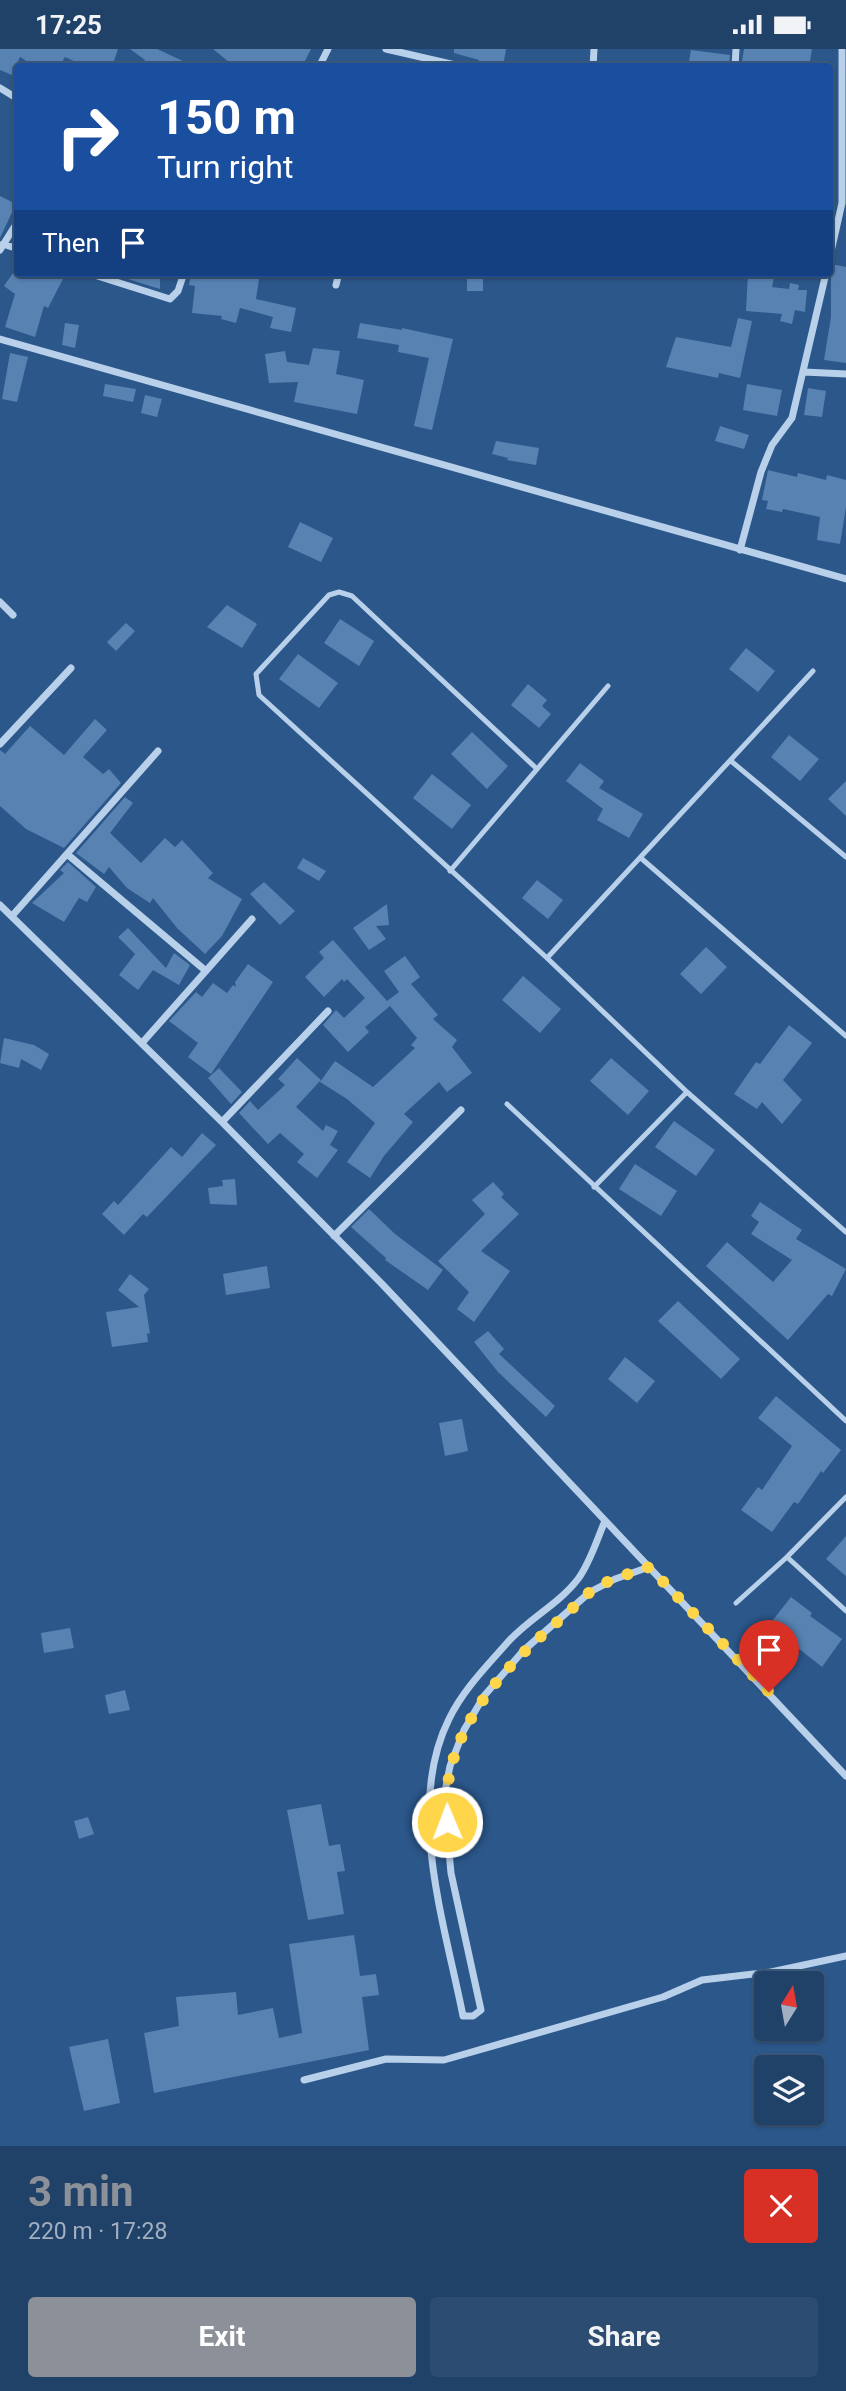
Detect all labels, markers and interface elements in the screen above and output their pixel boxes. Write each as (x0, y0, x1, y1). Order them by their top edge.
text: 17:25 (35, 10, 102, 40)
text: 150 m (157, 89, 296, 146)
icon: right (42, 91, 133, 182)
text: Turn right (157, 148, 293, 186)
icon: arrive (114, 224, 152, 262)
text: Then (42, 228, 100, 258)
pin (739, 1620, 799, 1692)
icon: arrive (750, 1631, 788, 1669)
position arrow (410, 1785, 484, 1859)
north arrow (754, 1971, 824, 2041)
map controls (754, 1971, 824, 2125)
button: layers (754, 2055, 824, 2125)
text: 3 min (28, 2167, 134, 2216)
button: close (744, 2169, 818, 2243)
text: 220 m · 17:28 (28, 2218, 167, 2245)
button: Exit (28, 2297, 416, 2377)
button: Share (430, 2297, 818, 2377)

